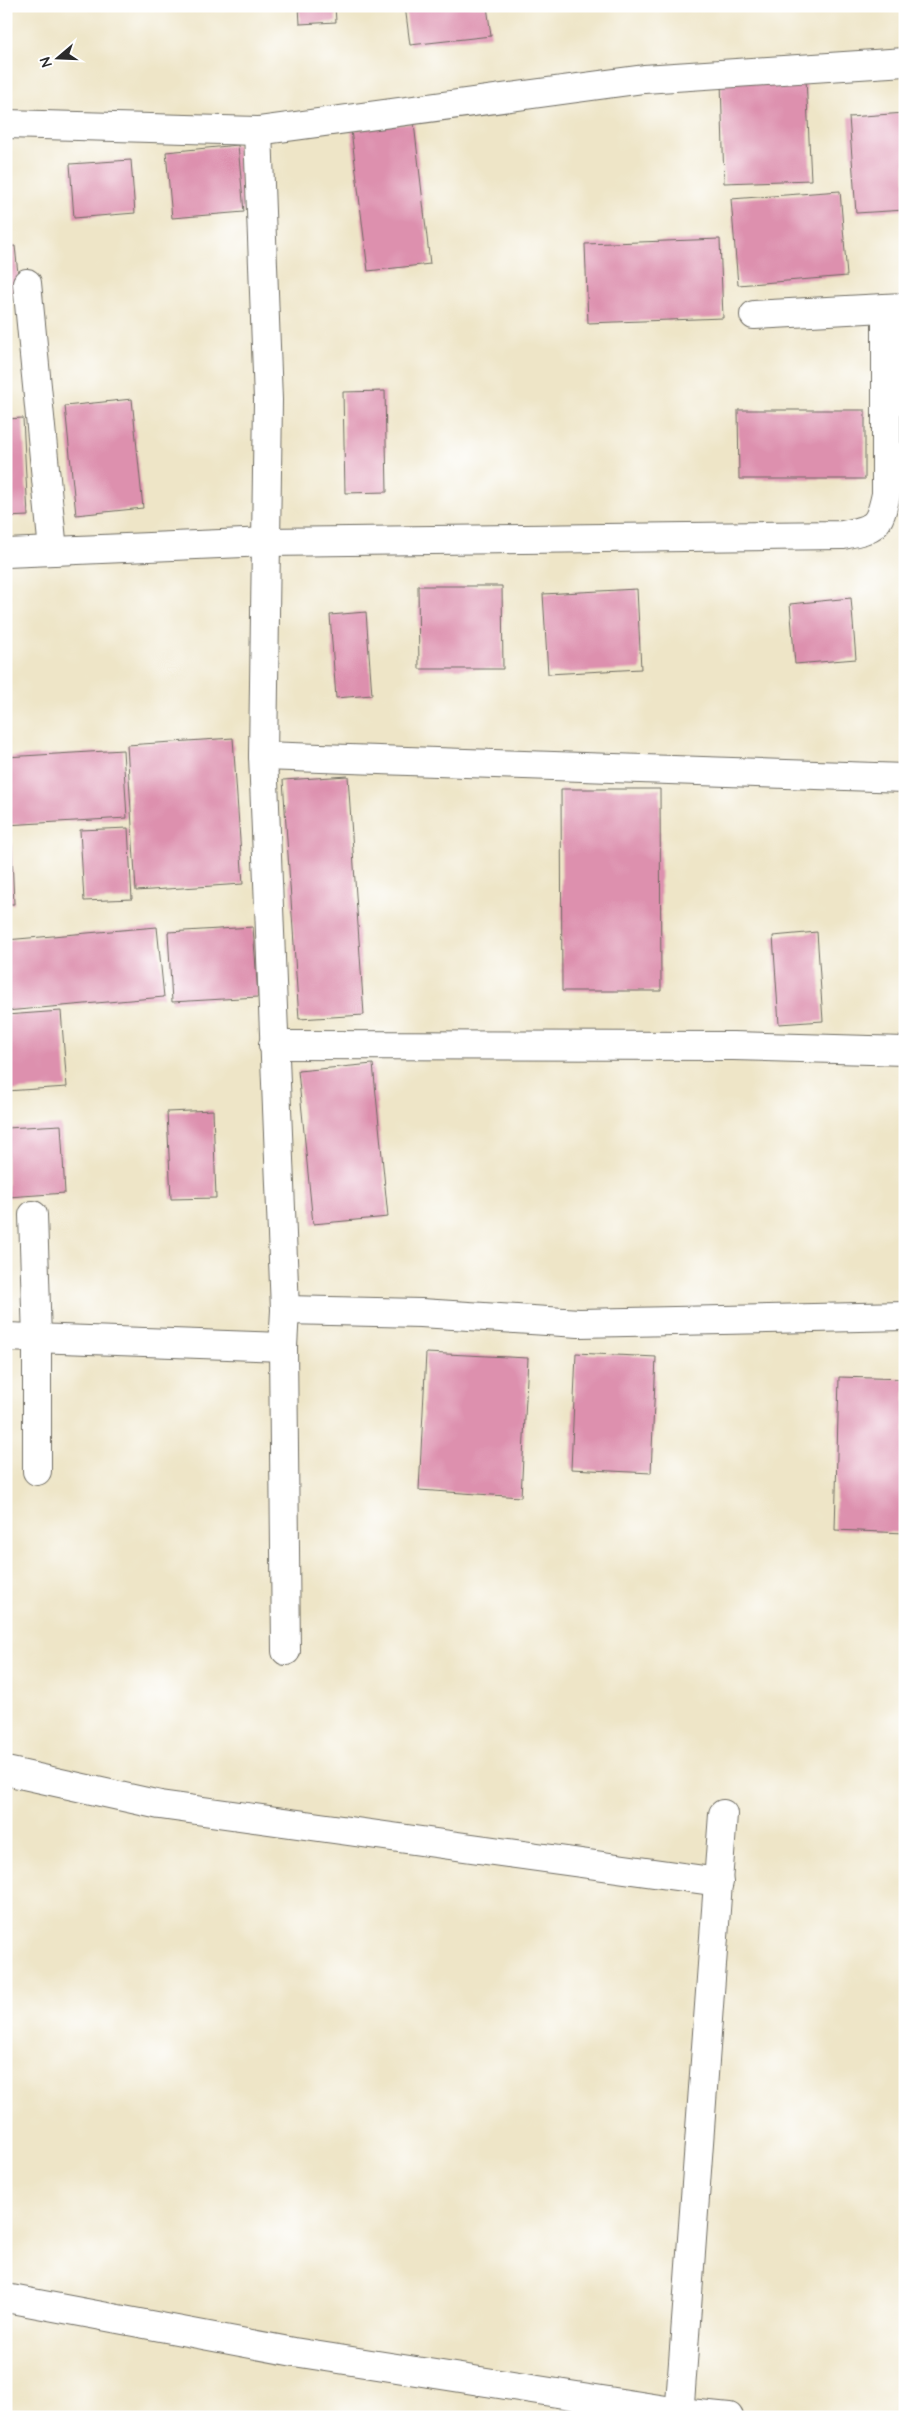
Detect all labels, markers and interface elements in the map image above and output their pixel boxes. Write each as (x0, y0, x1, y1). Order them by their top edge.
north arrow (32, 32, 82, 82)
text: N (36, 54, 58, 69)

